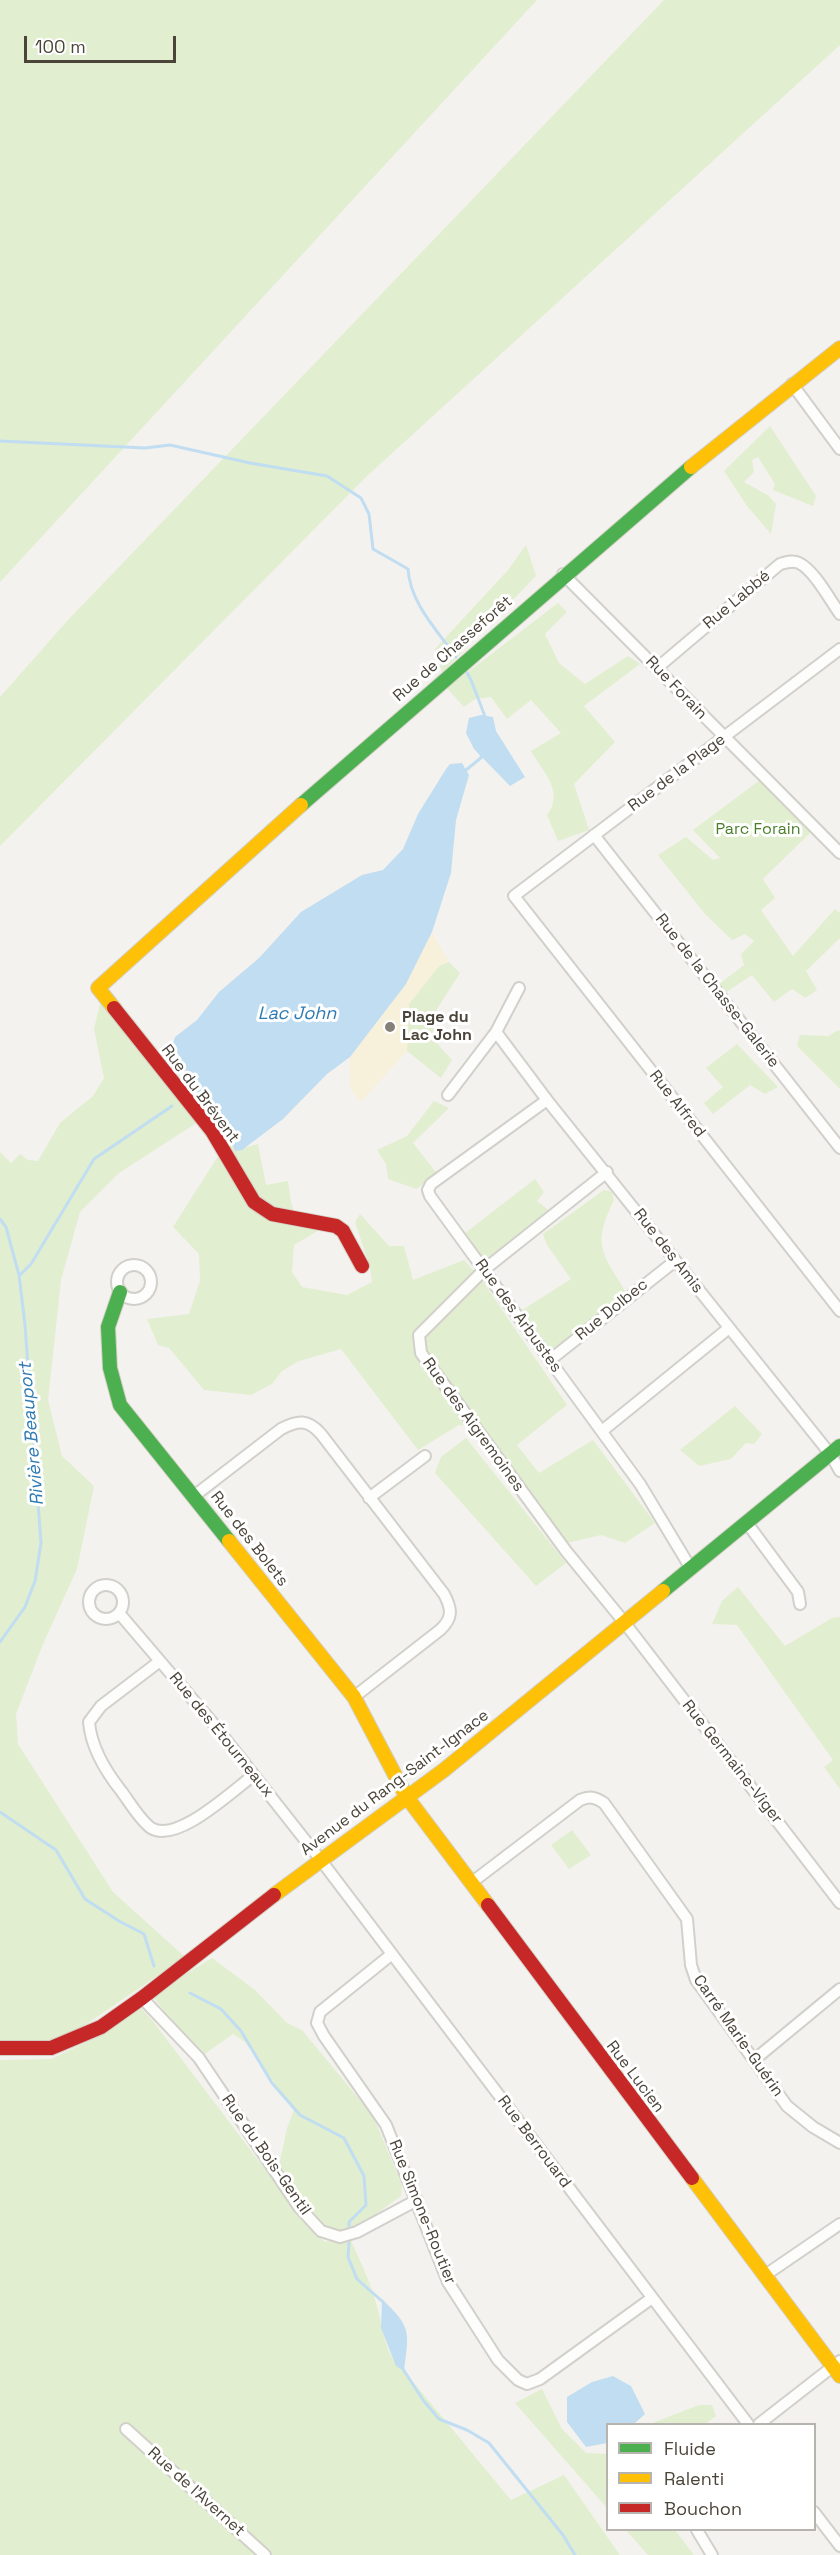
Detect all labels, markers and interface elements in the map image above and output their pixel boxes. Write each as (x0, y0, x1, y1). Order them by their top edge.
scale bar (27, 24, 178, 62)
text: 100 m (35, 35, 86, 58)
street label: Rue Labbé (700, 566, 774, 634)
street label: Rue de Chasseforêt (390, 592, 516, 706)
street label: Rue Forain (641, 652, 711, 724)
street label: Rue de la Plage (625, 730, 729, 816)
park label: Parc Forain (715, 820, 801, 840)
street label: Rue de la Chasse-Galerie (651, 910, 783, 1072)
water label: Lac John (258, 1003, 336, 1025)
place label: Plage du Lac John (402, 1008, 472, 1046)
marker: Plage du Lac John (383, 1020, 397, 1034)
street label: Rue du Brévent (157, 1041, 243, 1147)
street label: Rue Alfred (645, 1067, 709, 1141)
street label: Rue des Amis (629, 1205, 707, 1297)
street label: Rue des Arbustes (470, 1256, 566, 1376)
street label: Rue Dolbec (572, 1275, 652, 1345)
street label: Rue des Aigremoines (418, 1354, 528, 1496)
water label: Rivière Beauport (15, 1361, 49, 1507)
street label: Rue des Bolets (206, 1488, 292, 1590)
street label: Rue des Étourneaux (165, 1669, 277, 1801)
street label: Rue Germaine-Viger (678, 1696, 786, 1828)
street label: Avenue du Rang-Saint-Ignace (297, 1706, 493, 1860)
street label: Carré Marie-Guérin (689, 1971, 787, 2101)
street label: Rue Lucien (602, 2037, 668, 2117)
street label: Rue du Bois-Gentil (217, 2091, 315, 2219)
street label: Rue Berrouard (493, 2092, 575, 2192)
street label: Rue Simone-Routier (384, 2137, 460, 2287)
legend (606, 2423, 816, 2531)
text: Fluide (664, 2437, 716, 2460)
street label: Rue de l'Avernet (144, 2443, 248, 2541)
text: Ralenti (664, 2467, 724, 2490)
text: Bouchon (664, 2497, 742, 2520)

